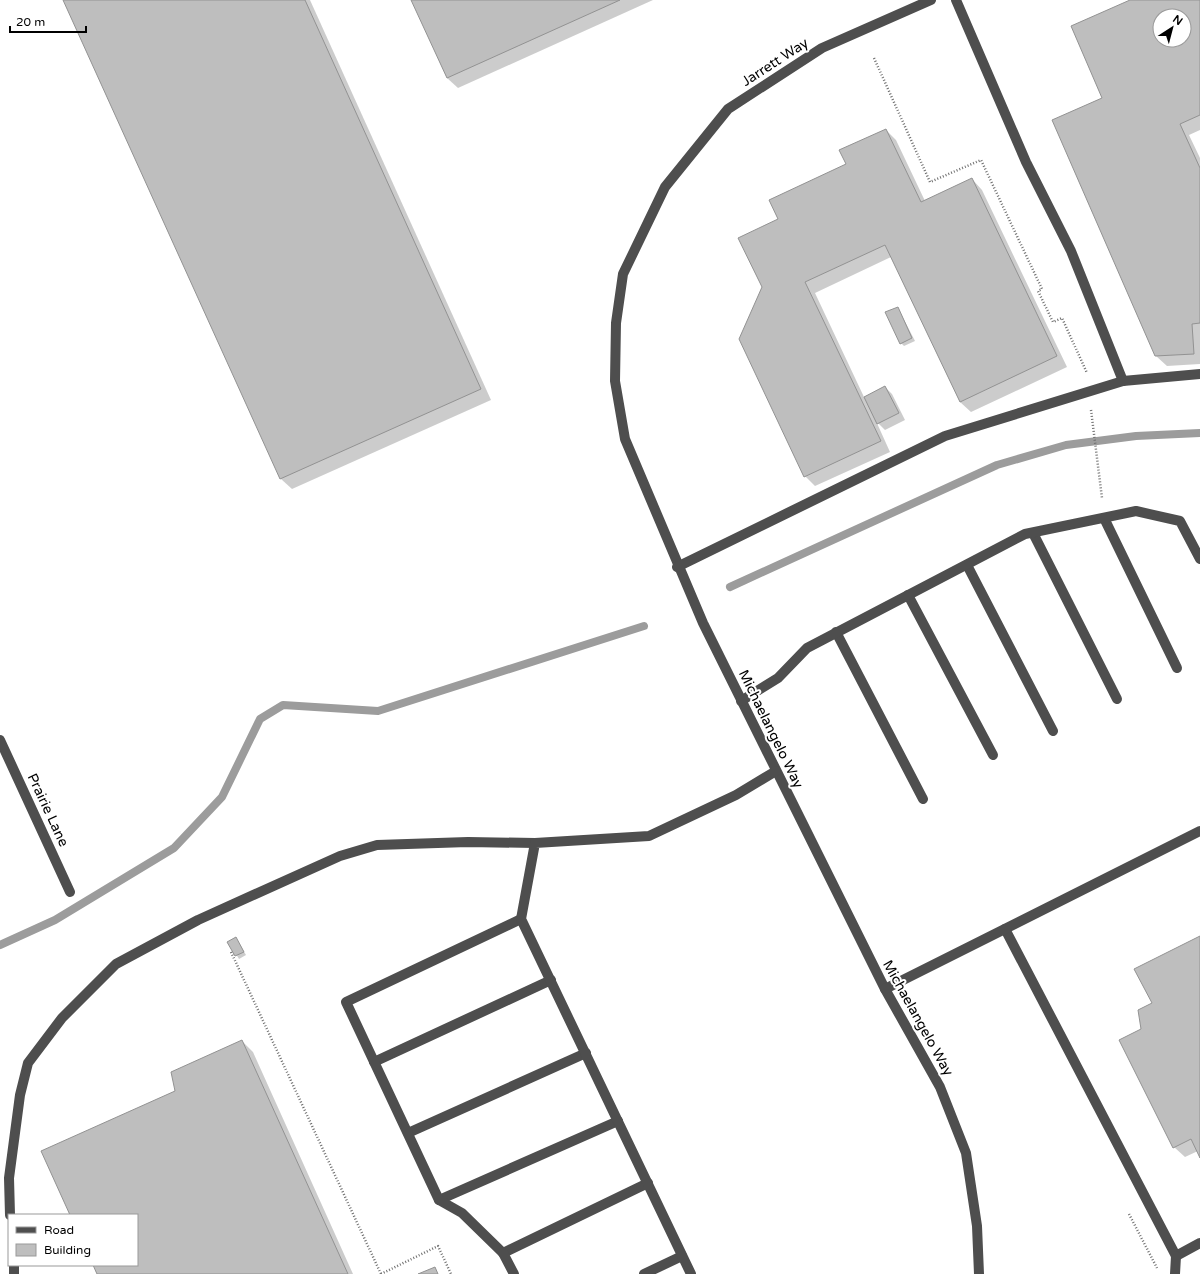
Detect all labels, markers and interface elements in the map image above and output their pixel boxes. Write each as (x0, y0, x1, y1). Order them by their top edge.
scale bar (10, 8, 86, 34)
north arrow (1152, 8, 1192, 48)
text: N (1170, 12, 1185, 28)
text: 20 m (16, 15, 45, 29)
street label: Jarrett Way (738, 34, 812, 90)
street label: Michaelangelo Way (735, 667, 807, 791)
street label: Prairie Lane (24, 771, 72, 849)
street label: Michaelangelo Way (879, 957, 957, 1079)
legend (8, 1214, 138, 1266)
text: Road (44, 1223, 74, 1237)
text: Building (44, 1243, 91, 1257)

